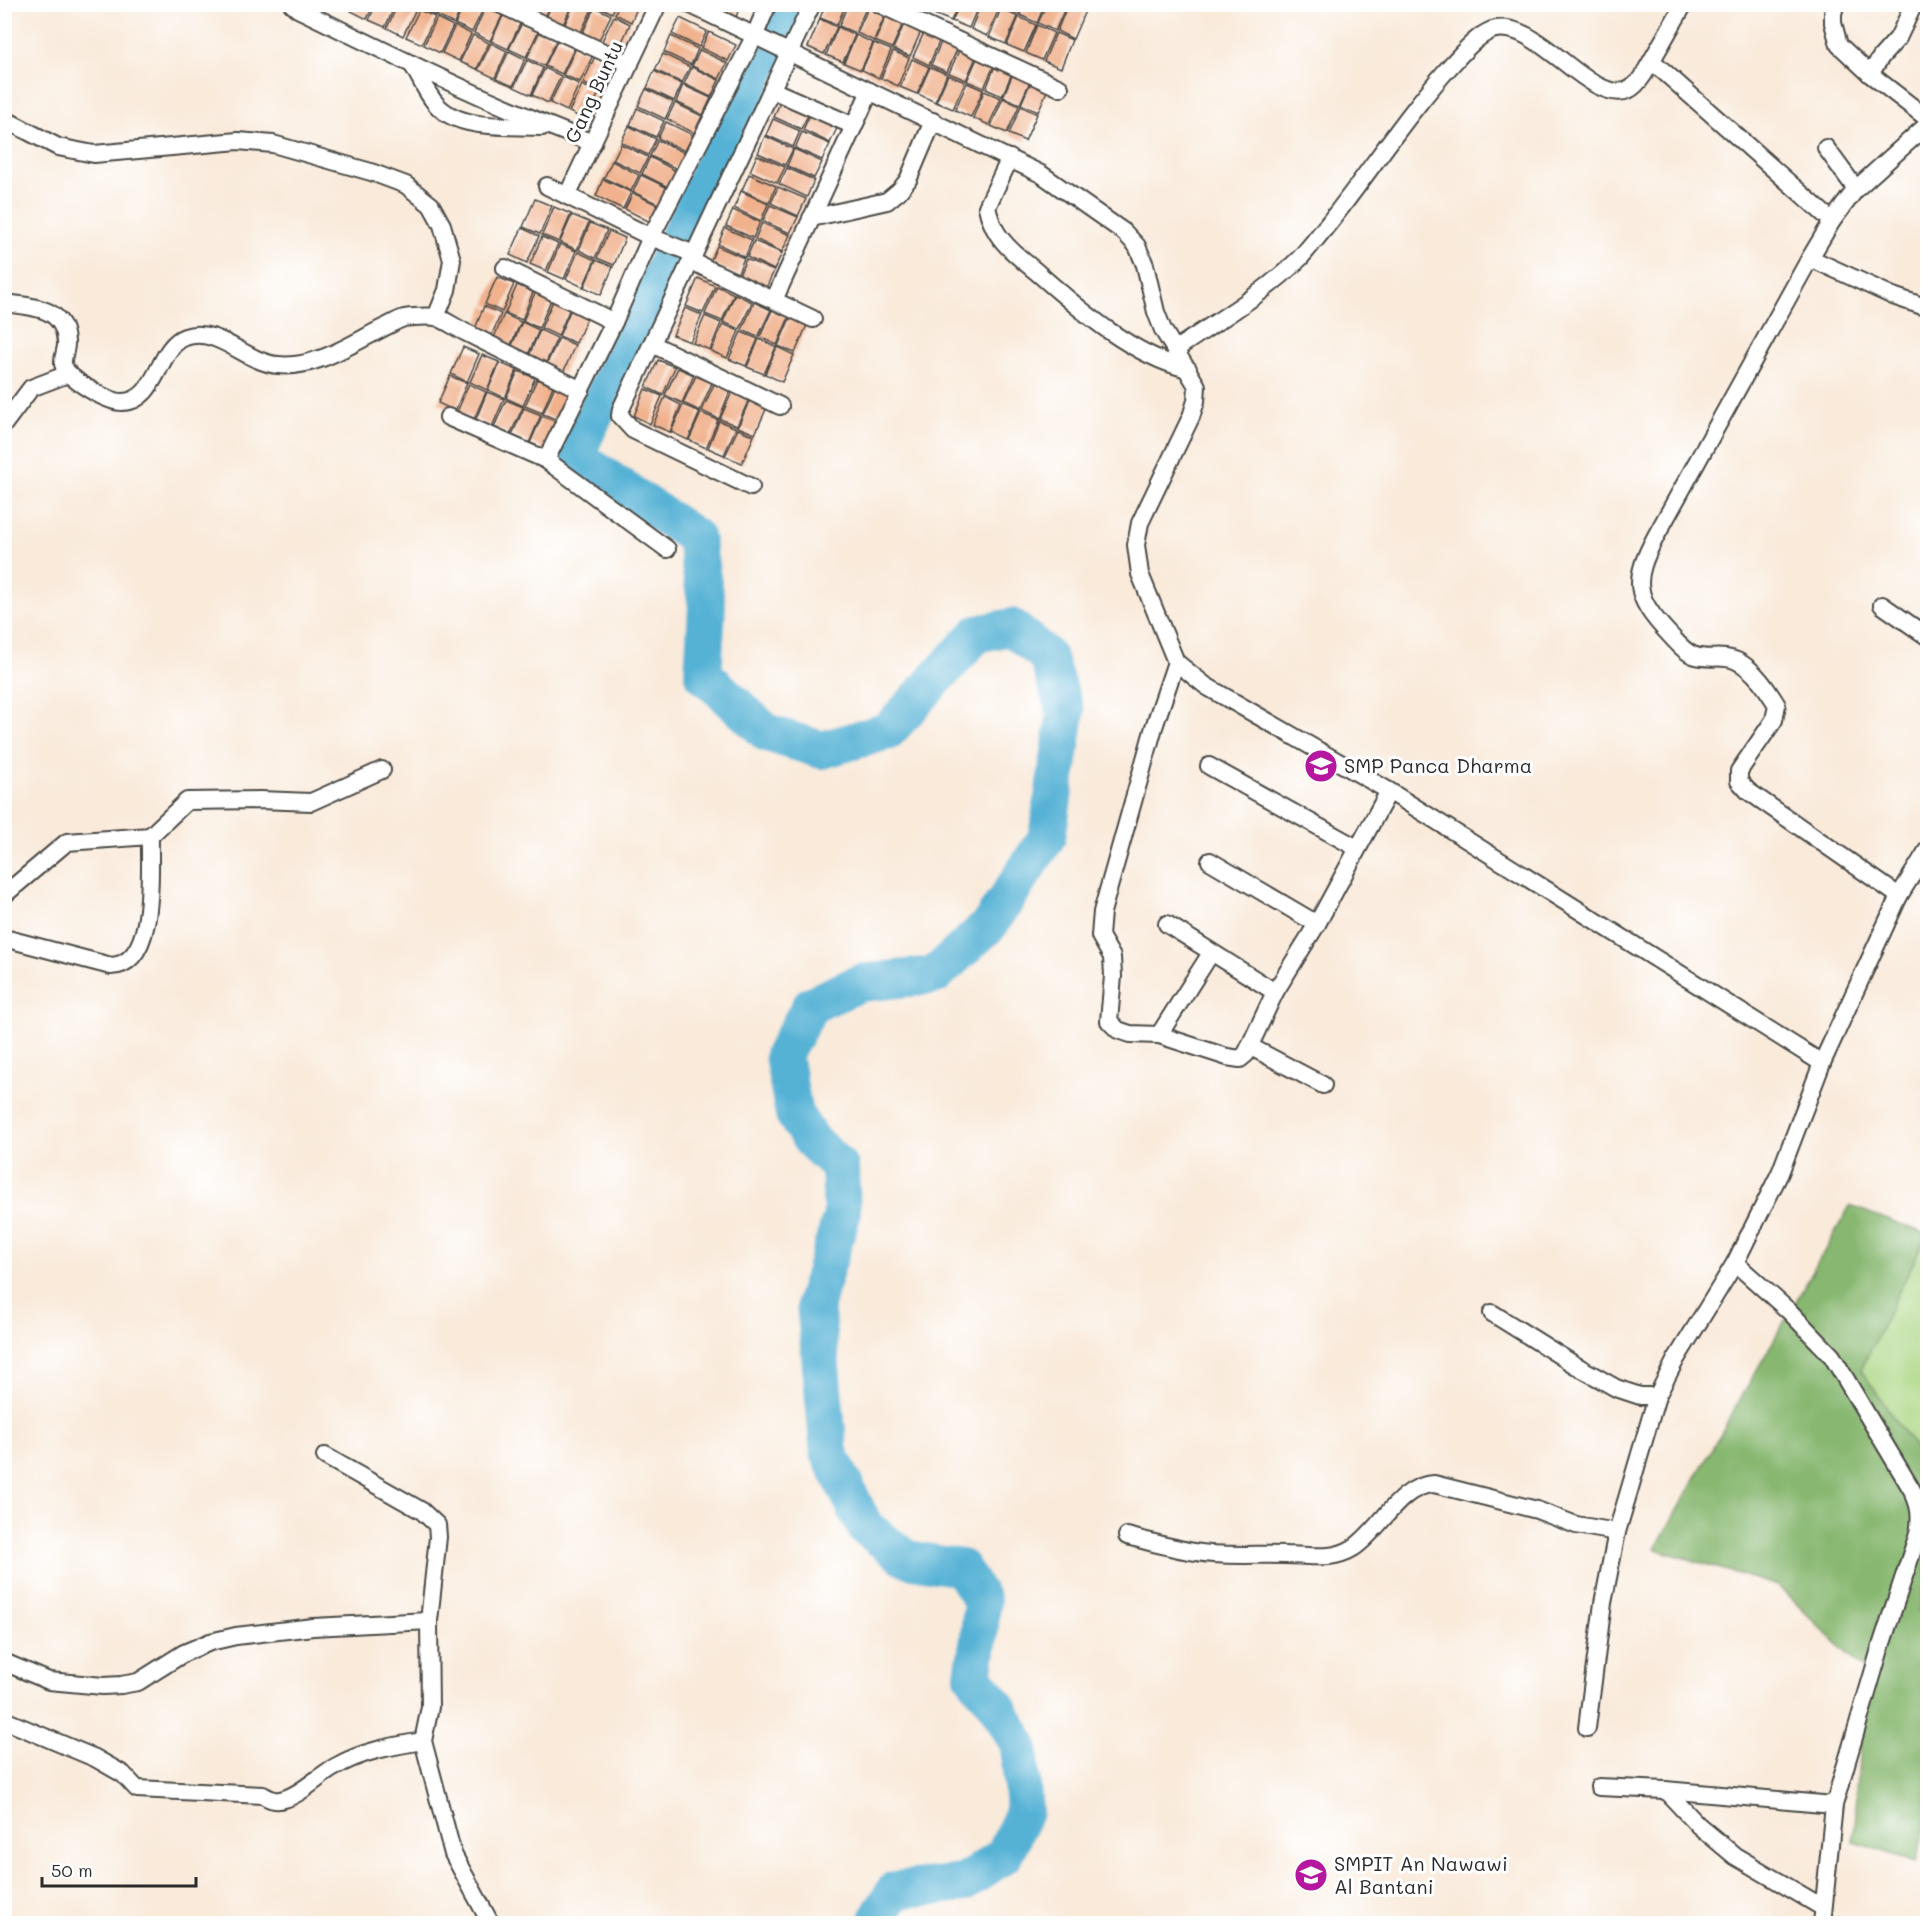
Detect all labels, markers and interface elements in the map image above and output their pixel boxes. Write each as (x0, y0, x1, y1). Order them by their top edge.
street label: Gang Buntu (558, 36, 628, 147)
school or university icon: SMP Panca Dharma (1303, 748, 1339, 784)
place label: SMP Panca Dharma (1344, 752, 1532, 778)
scale bar (42, 1850, 196, 1888)
place label: SMPIT An Nawawi Al Bantani (1334, 1850, 1508, 1899)
school or university icon: SMPIT An Nawawi Al Bantani (1293, 1857, 1329, 1893)
text: 50 m (51, 1858, 93, 1882)

